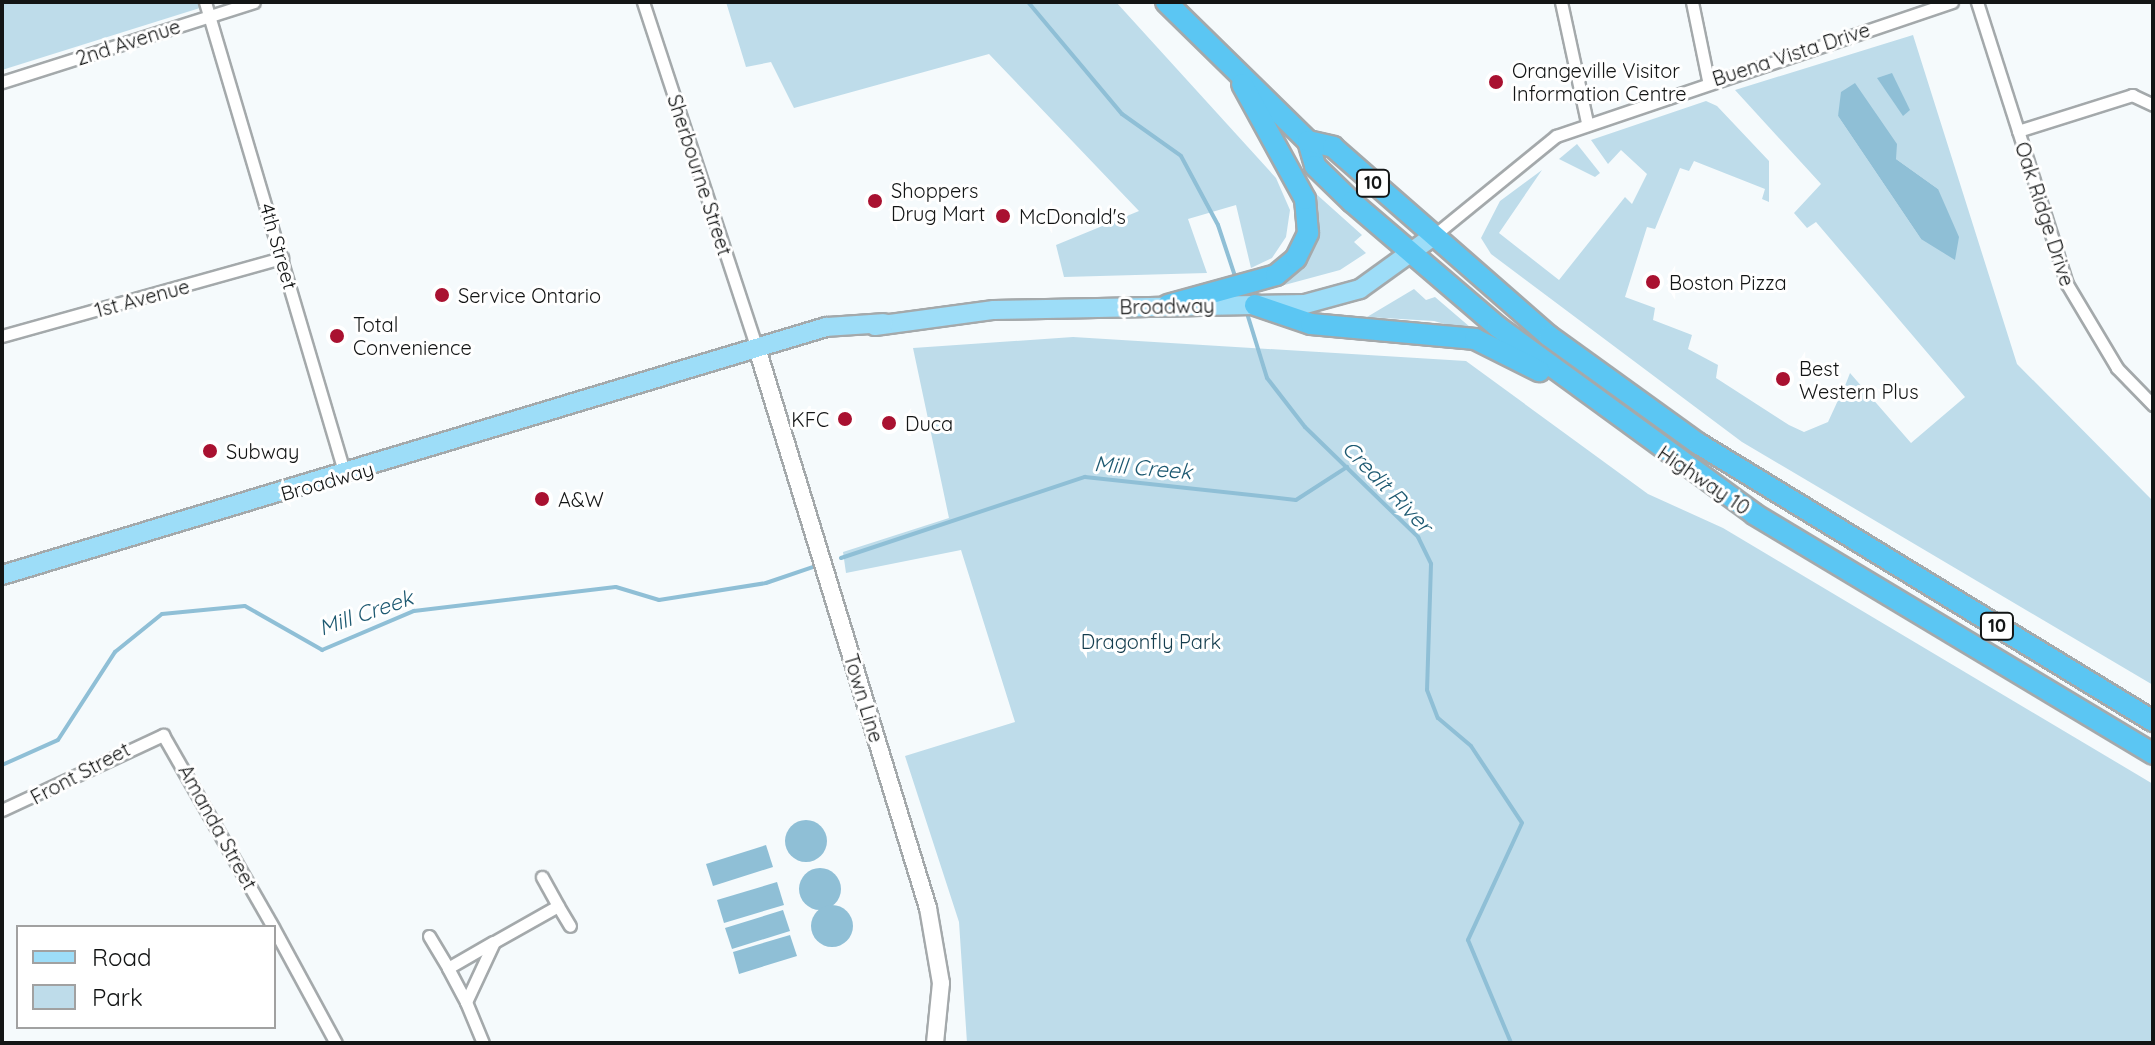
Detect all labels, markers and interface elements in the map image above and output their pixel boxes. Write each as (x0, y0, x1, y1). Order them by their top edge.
street label: 2nd Avenue (73, 14, 183, 70)
street label: Buena Vista Drive (1709, 17, 1873, 91)
place label: Orangeville Visitor Information Centre (1512, 58, 1687, 105)
marker: Orangeville Visitor Information Centre (1487, 73, 1505, 91)
street label: Sherbourne Street (663, 91, 737, 259)
street label: Oak Ridge Drive (2010, 139, 2080, 289)
road number: 10 (1355, 169, 1391, 197)
place label: Shoppers Drug Mart (891, 178, 985, 225)
marker: Shoppers Drug Mart (866, 192, 884, 210)
street label: 4th Street (255, 200, 303, 292)
place label: McDonald's (1019, 204, 1126, 228)
marker: McDonald's (994, 207, 1012, 225)
place label: Boston Pizza (1669, 270, 1787, 294)
marker: Boston Pizza (1644, 273, 1662, 291)
street label: 1st Avenue (92, 274, 192, 322)
place label: Service Ontario (458, 283, 601, 307)
marker: Service Ontario (433, 286, 451, 304)
street label: Broadway (1119, 293, 1215, 319)
place label: Total Convenience (353, 312, 472, 359)
marker: Total Convenience (328, 327, 346, 345)
place label: Best Western Plus (1799, 356, 1919, 403)
marker: Best Western Plus (1774, 370, 1792, 388)
place label: KFC (791, 407, 829, 431)
marker: KFC (836, 410, 854, 428)
place label: Duca (905, 411, 953, 435)
marker: Duca (880, 414, 898, 432)
water label: Credit River (1336, 435, 1438, 539)
place label: Subway (226, 439, 299, 463)
street label: Highway 10 (1653, 440, 1755, 520)
marker: Subway (201, 442, 219, 460)
water label: Mill Creek (1093, 451, 1193, 485)
street label: Broadway (278, 456, 376, 506)
place label: A&W (558, 487, 604, 511)
marker: A&W (533, 490, 551, 508)
water label: Mill Creek (315, 585, 417, 641)
road number: 10 (1979, 612, 2015, 640)
park label: Dragonfly Park (1081, 629, 1221, 653)
street label: Town Line (839, 651, 889, 745)
street label: Front Street (26, 737, 134, 809)
street label: Amanda Street (174, 760, 262, 894)
legend (16, 925, 276, 1029)
text: Road (92, 942, 152, 972)
text: Park (92, 982, 143, 1012)

